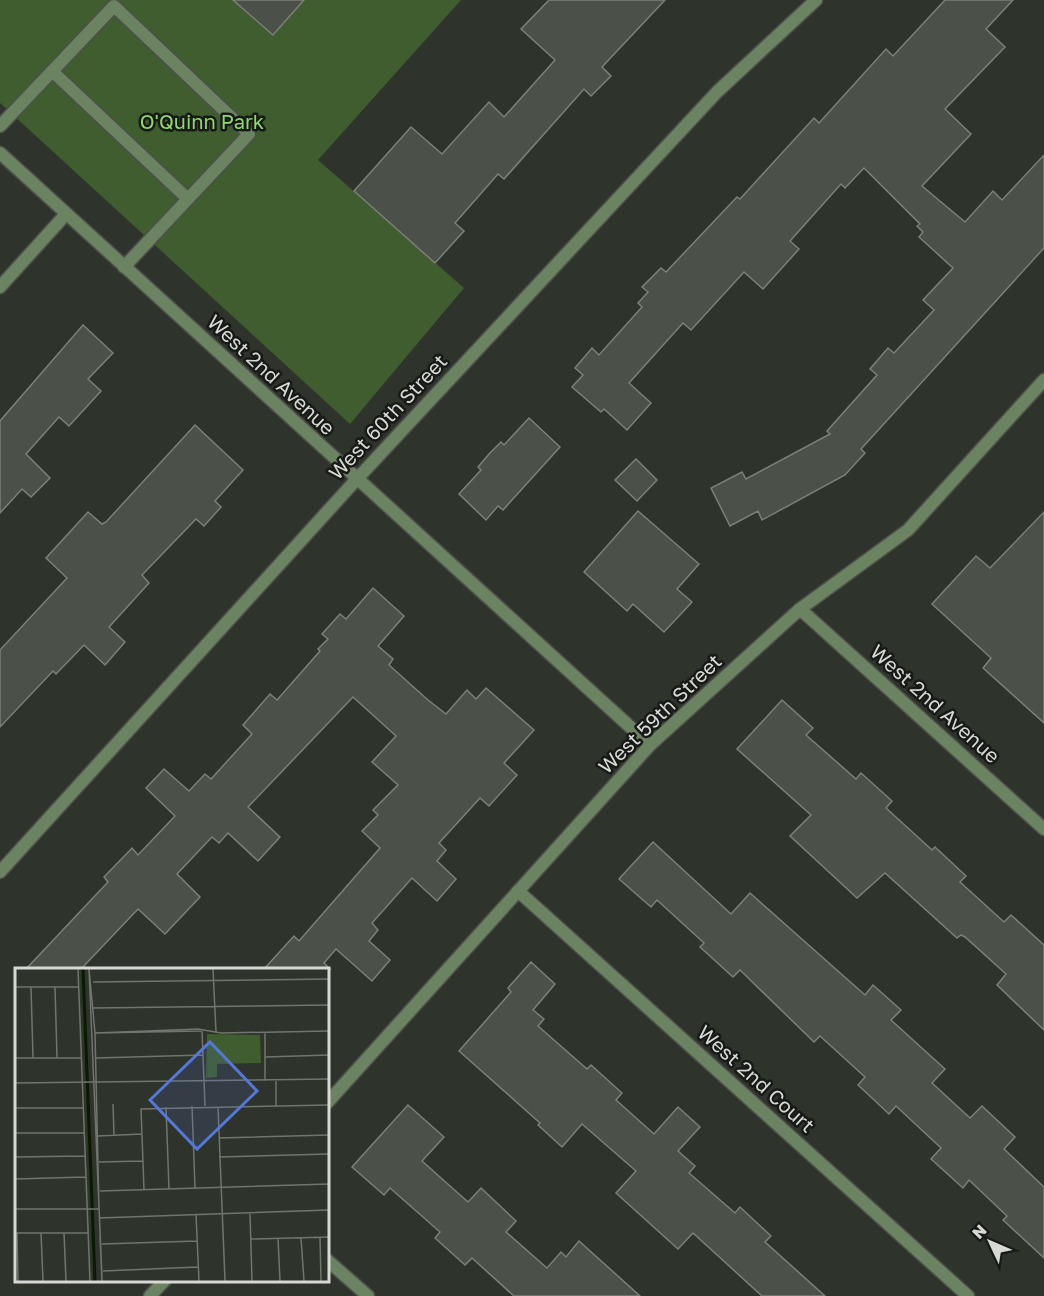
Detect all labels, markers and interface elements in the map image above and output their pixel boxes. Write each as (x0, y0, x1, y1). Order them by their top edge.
park label: O'Quinn Park (140, 109, 264, 133)
street label: West 2nd Avenue (203, 309, 340, 439)
street label: West 60th Street (323, 349, 451, 484)
street label: West 2nd Avenue (866, 639, 1005, 768)
street label: West 59th Street (593, 648, 726, 778)
inset map (15, 968, 328, 1281)
street label: West 2nd Court (693, 1020, 820, 1137)
north arrow (960, 1212, 1020, 1272)
text: N (968, 1220, 991, 1243)

